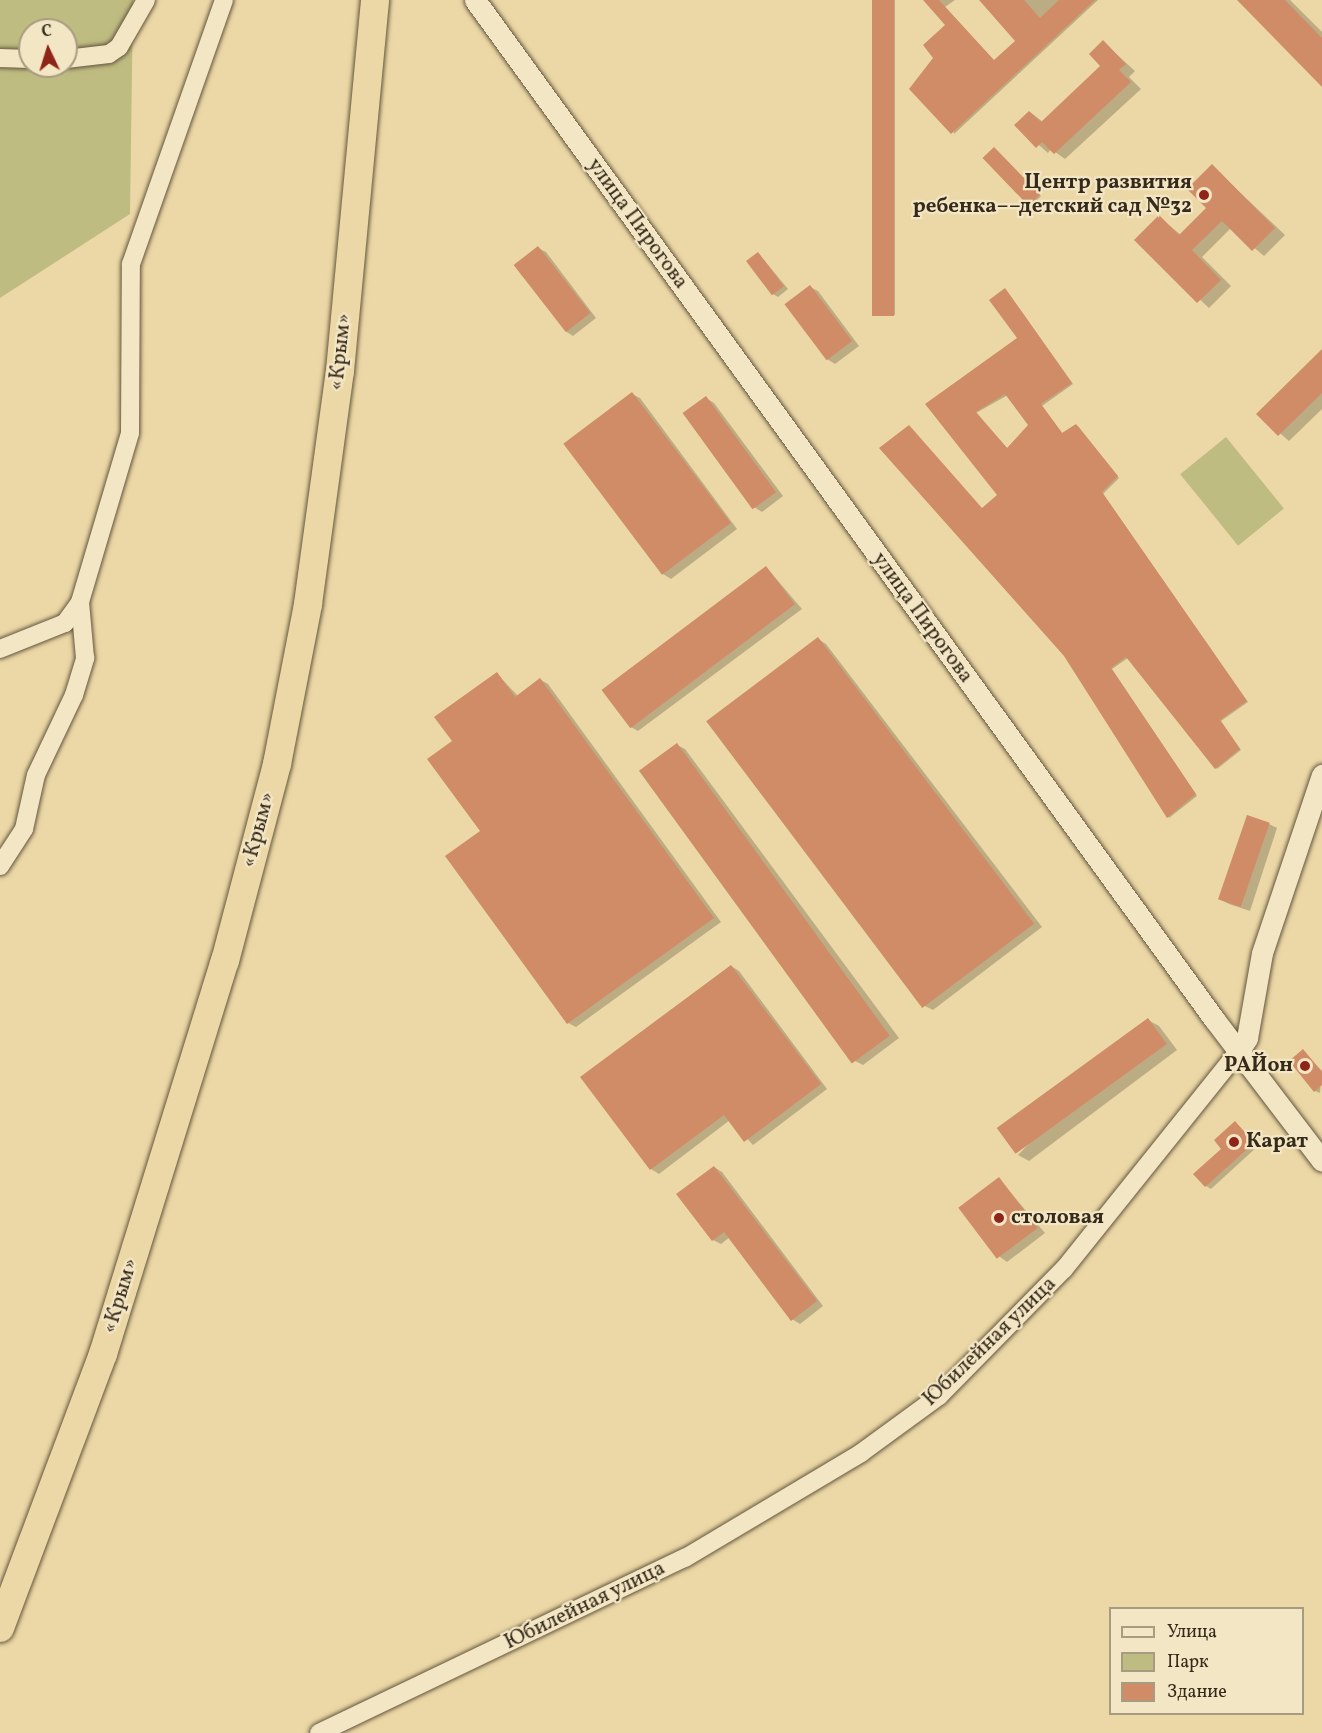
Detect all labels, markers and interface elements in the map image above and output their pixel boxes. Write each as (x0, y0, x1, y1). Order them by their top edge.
north arrow (18, 18, 78, 78)
text: С (41, 21, 53, 43)
street label: улица Пирогова (581, 154, 693, 294)
place label: Центр развития ребенка––детский сад №32 (912, 170, 1192, 220)
marker: Центр развития ребенка––детский сад №32 (1197, 188, 1211, 202)
street label: «Крым» (324, 312, 358, 392)
street label: улица Пирогова (866, 548, 978, 688)
street label: «Крым» (237, 790, 281, 870)
place label: РАЙон (1224, 1053, 1293, 1079)
marker: РАЙон (1298, 1059, 1312, 1073)
place label: Карат (1246, 1129, 1308, 1155)
marker: Карат (1227, 1135, 1241, 1149)
place label: столовая (1011, 1205, 1104, 1231)
marker: столовая (992, 1211, 1006, 1225)
street label: «Крым» (98, 1255, 144, 1337)
street label: Юбилейная улица (918, 1272, 1062, 1412)
street label: Юбилейная улица (500, 1556, 670, 1656)
legend (1109, 1607, 1304, 1715)
text: Улица (1167, 1620, 1217, 1645)
text: Парк (1167, 1650, 1209, 1675)
text: Здание (1167, 1680, 1227, 1705)

